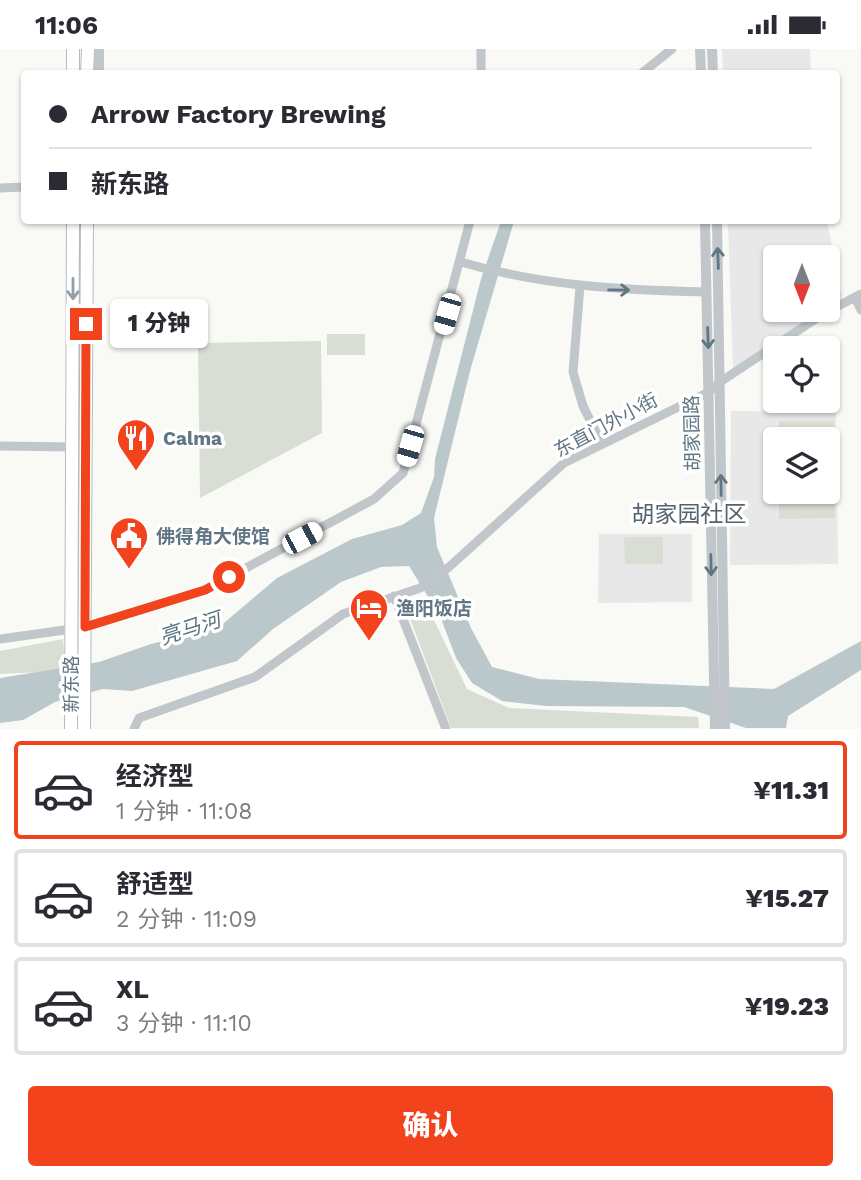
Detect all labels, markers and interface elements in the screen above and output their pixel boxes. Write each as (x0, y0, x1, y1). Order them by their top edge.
text: 11:06 (35, 10, 98, 40)
text: Arrow Factory Brewing (91, 99, 386, 129)
text: 新东路 (91, 169, 169, 199)
north arrow (763, 245, 840, 322)
map controls (763, 245, 840, 504)
one-way arrow (711, 246, 725, 269)
one-way arrow (66, 277, 80, 300)
one-way arrow (608, 283, 631, 296)
car (432, 291, 463, 337)
callout: 1 分钟 (110, 299, 208, 349)
route end (70, 308, 102, 340)
text: 1 分钟 (128, 310, 190, 337)
one-way arrow (701, 326, 714, 349)
button: locate (763, 336, 840, 413)
street label: 东直门外小街 (550, 388, 662, 462)
street label: 胡家园路 (680, 395, 704, 471)
restaurant icon: Calma (115, 417, 157, 472)
car (395, 423, 426, 469)
place label: Calma (163, 427, 222, 450)
button: layers (763, 427, 840, 504)
one-way arrow (714, 474, 728, 497)
district label: 胡家园社区 (632, 501, 747, 528)
public building icon: 佛得角大使馆 (108, 515, 150, 570)
car (279, 519, 326, 557)
place label: 佛得角大使馆 (156, 525, 270, 548)
one-way arrow (704, 553, 718, 576)
route start (213, 561, 245, 593)
hotel icon: 渔阳饭店 (348, 587, 390, 642)
place label: 渔阳饭店 (396, 597, 472, 620)
water label: 亮马河 (156, 605, 228, 650)
street label: 新东路 (60, 655, 83, 713)
icon: car (32, 759, 95, 822)
text: 经济型 (116, 761, 194, 791)
text: ¥11.31 (753, 775, 829, 805)
text: 1 分钟 · 11:08 (116, 798, 252, 825)
icon: car (32, 867, 95, 930)
text: 舒适型 (116, 869, 194, 899)
text: ¥15.27 (745, 883, 829, 913)
text: 2 分钟 · 11:09 (116, 906, 257, 933)
text: XL (116, 974, 149, 1004)
icon: car (32, 975, 95, 1038)
text: ¥19.23 (745, 991, 829, 1021)
text: 3 分钟 · 11:10 (116, 1010, 252, 1037)
button: 确认 (28, 1086, 833, 1166)

